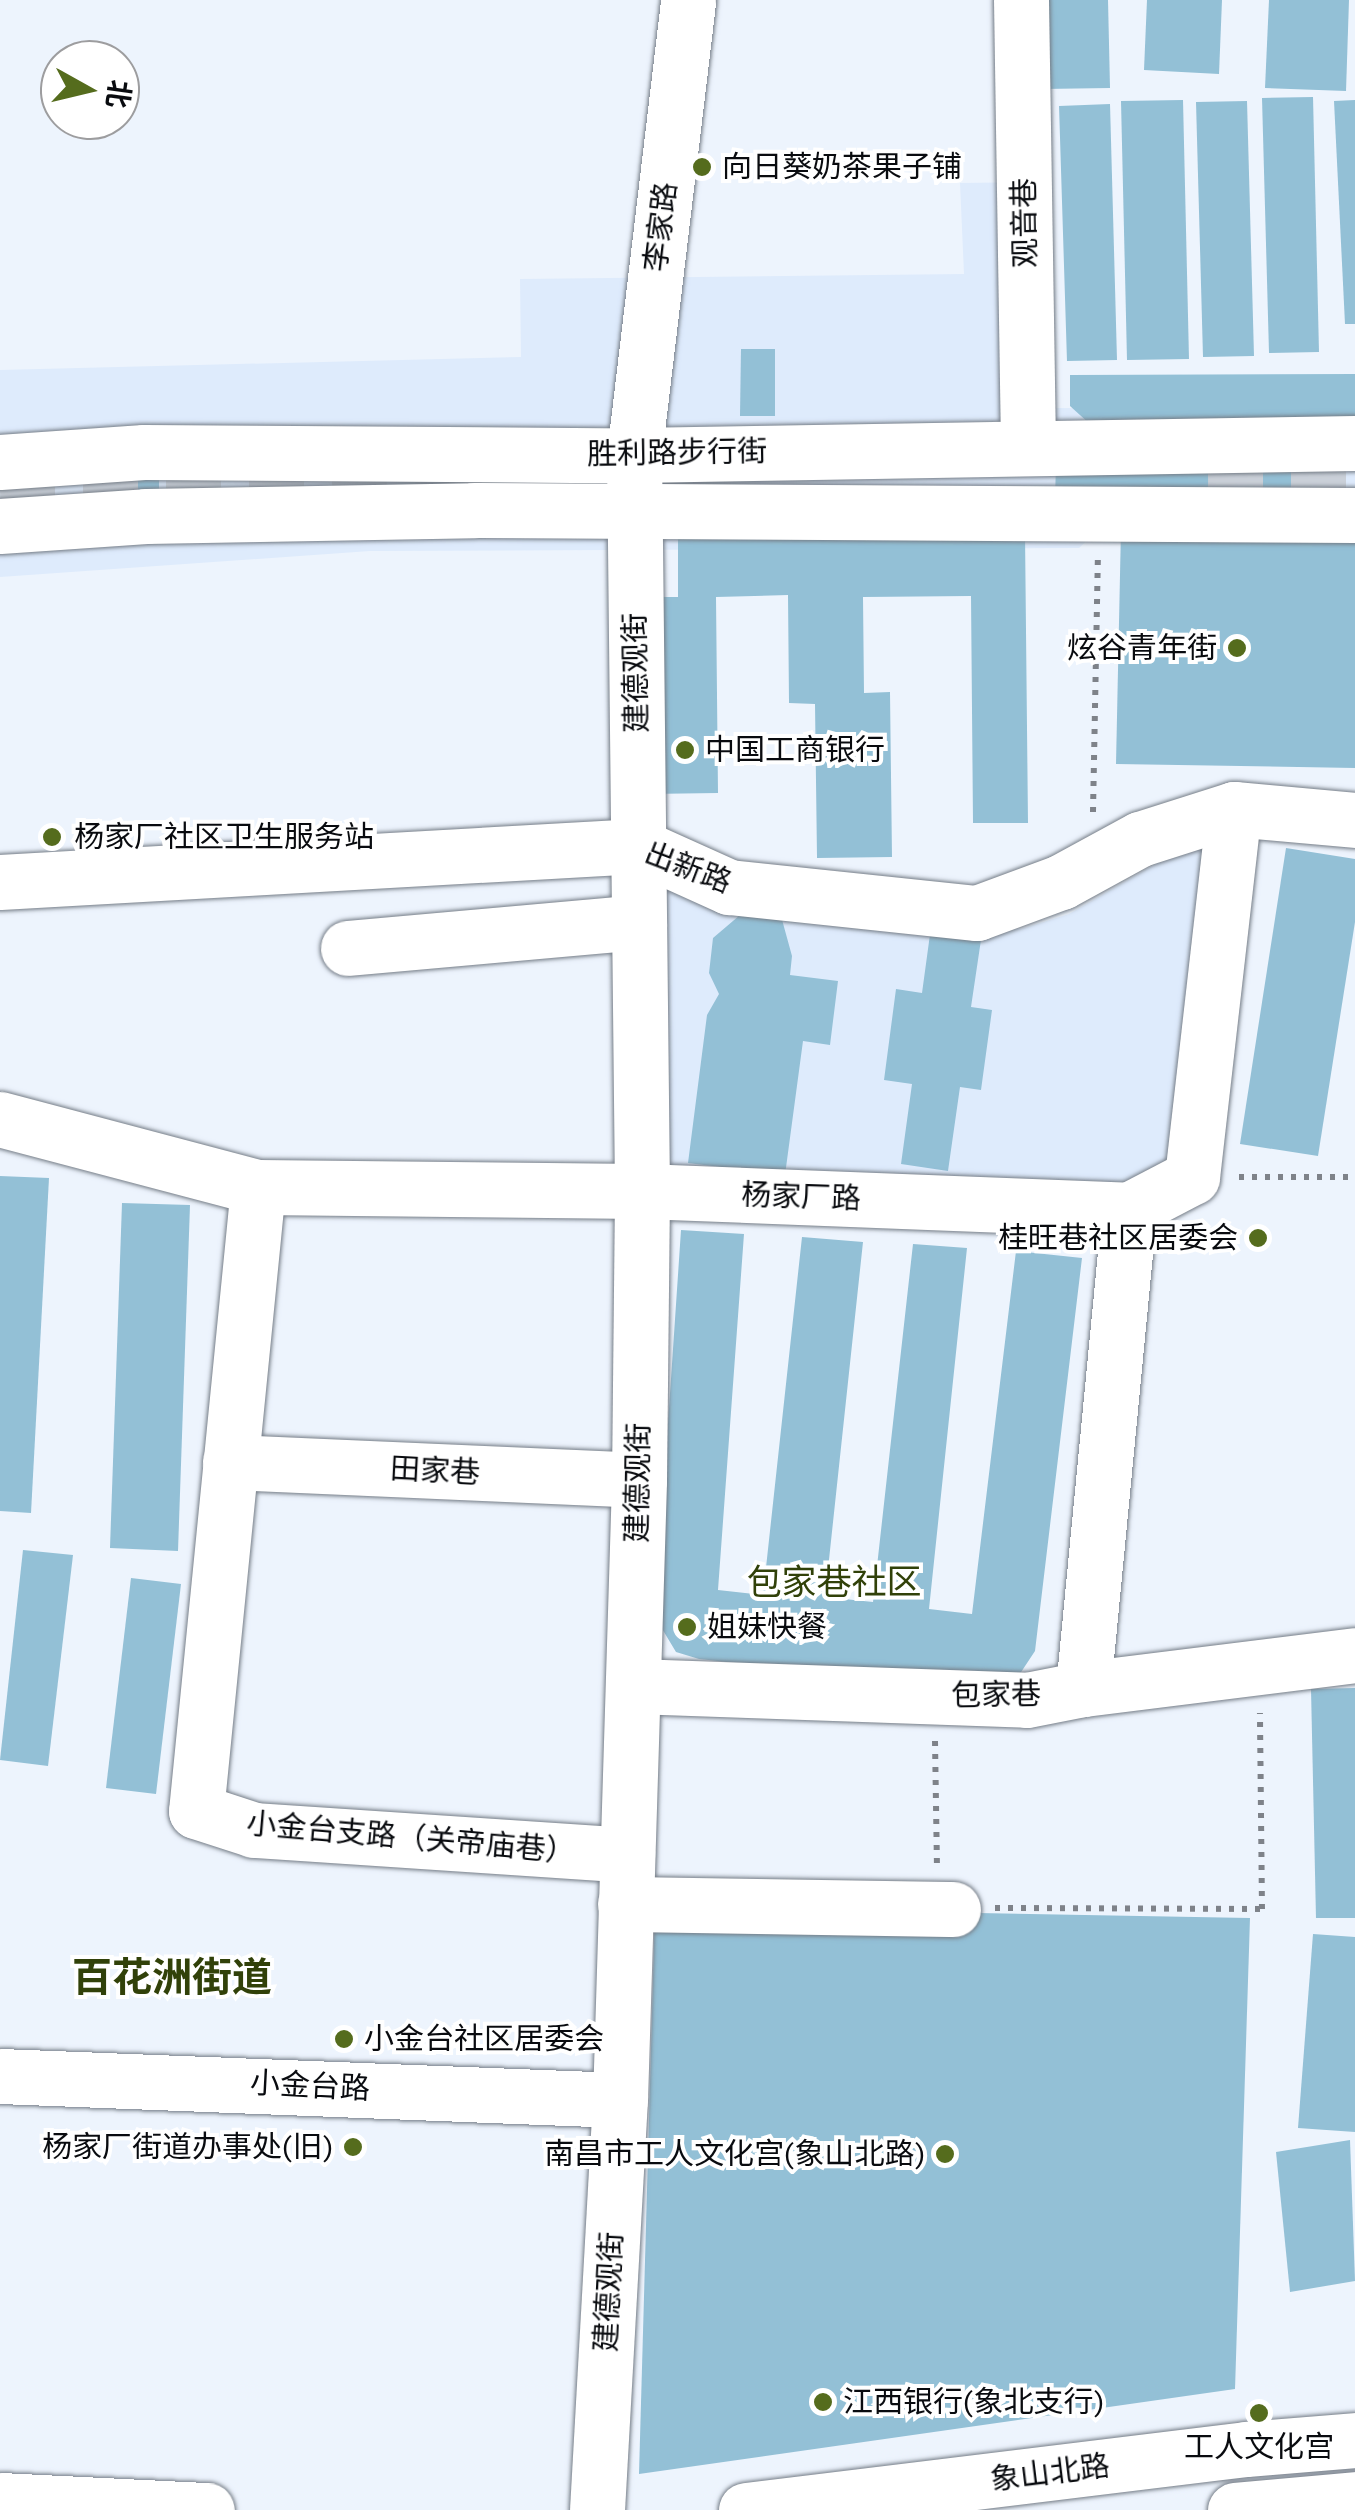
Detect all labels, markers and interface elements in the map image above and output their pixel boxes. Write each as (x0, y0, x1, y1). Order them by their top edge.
north arrow (40, 40, 140, 140)
text: 北 (100, 78, 137, 110)
place label: 向日葵奶茶果子铺 (722, 149, 962, 185)
marker: 向日葵奶茶果子铺 (691, 156, 713, 178)
street label: 观音巷 (1006, 178, 1044, 268)
street label: 李家路 (638, 180, 684, 274)
street label: 胜利路步行街 (587, 433, 767, 473)
street label: 建德观街 (617, 613, 655, 733)
place label: 炫谷青年街 (1067, 630, 1217, 666)
marker: 炫谷青年街 (1226, 637, 1248, 659)
place label: 中国工商银行 (705, 732, 885, 768)
marker: 中国工商银行 (674, 739, 696, 761)
place label: 杨家厂社区卫生服务站 (74, 819, 374, 855)
marker: 杨家厂社区卫生服务站 (39, 824, 65, 850)
street label: 出新路 (640, 835, 736, 901)
street label: 杨家厂路 (740, 1177, 862, 1217)
place label: 桂旺巷社区居委会 (998, 1220, 1238, 1256)
marker: 桂旺巷社区居委会 (1247, 1227, 1269, 1249)
street label: 建德观街 (619, 1423, 657, 1543)
street label: 田家巷 (389, 1451, 481, 1491)
district label: 包家巷社区 (747, 1561, 921, 1603)
place label: 姐妹快餐 (707, 1609, 827, 1645)
marker: 姐妹快餐 (676, 1616, 698, 1638)
street label: 包家巷 (951, 1676, 1041, 1714)
street label: 小金台支路（关帝庙巷） (245, 1806, 577, 1870)
district label: 百花洲街道 (72, 1954, 272, 2002)
place label: 小金台社区居委会 (364, 2021, 604, 2057)
marker: 小金台社区居委会 (333, 2028, 355, 2050)
street label: 小金台路 (249, 2065, 371, 2107)
place label: 杨家厂街道办事处(旧) (42, 2129, 333, 2165)
marker: 杨家厂街道办事处(旧) (342, 2136, 364, 2158)
place label: 南昌市工人文化宫(象山北路) (544, 2136, 925, 2172)
marker: 南昌市工人文化宫(象山北路) (934, 2143, 956, 2165)
street label: 建德观街 (588, 2231, 630, 2353)
place label: 江西银行(象北支行) (843, 2384, 1104, 2420)
marker: 江西银行(象北支行) (812, 2391, 834, 2413)
marker: 工人文化宫 (1248, 2402, 1270, 2424)
place label: 工人文化宫 (1184, 2429, 1334, 2465)
street label: 象山北路 (988, 2448, 1112, 2498)

